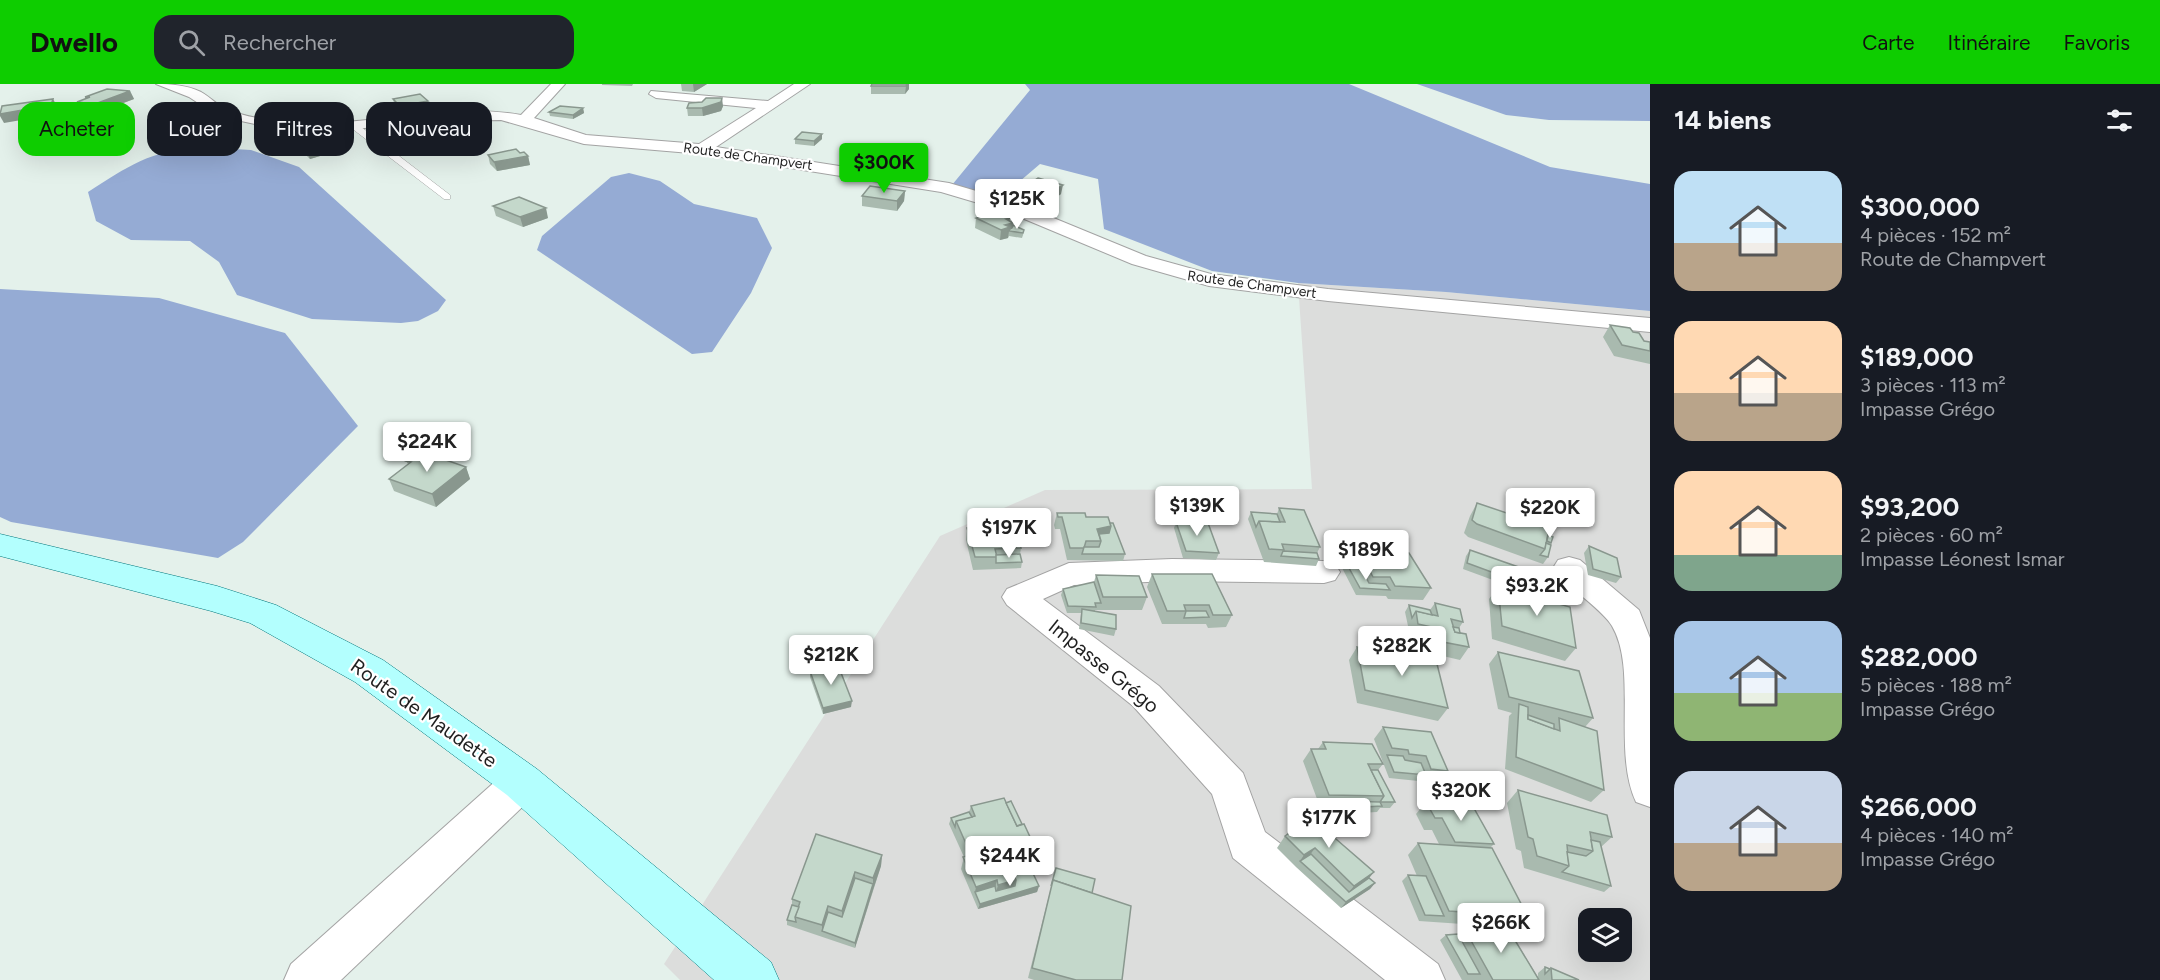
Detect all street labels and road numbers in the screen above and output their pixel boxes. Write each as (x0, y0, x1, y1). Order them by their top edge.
street label: Route de Champvert (682, 139, 814, 174)
street label: Route de Champvert (1186, 267, 1318, 302)
street label: Impasse Grégo (1044, 614, 1164, 718)
street label: Route de Maudette (346, 654, 502, 773)

